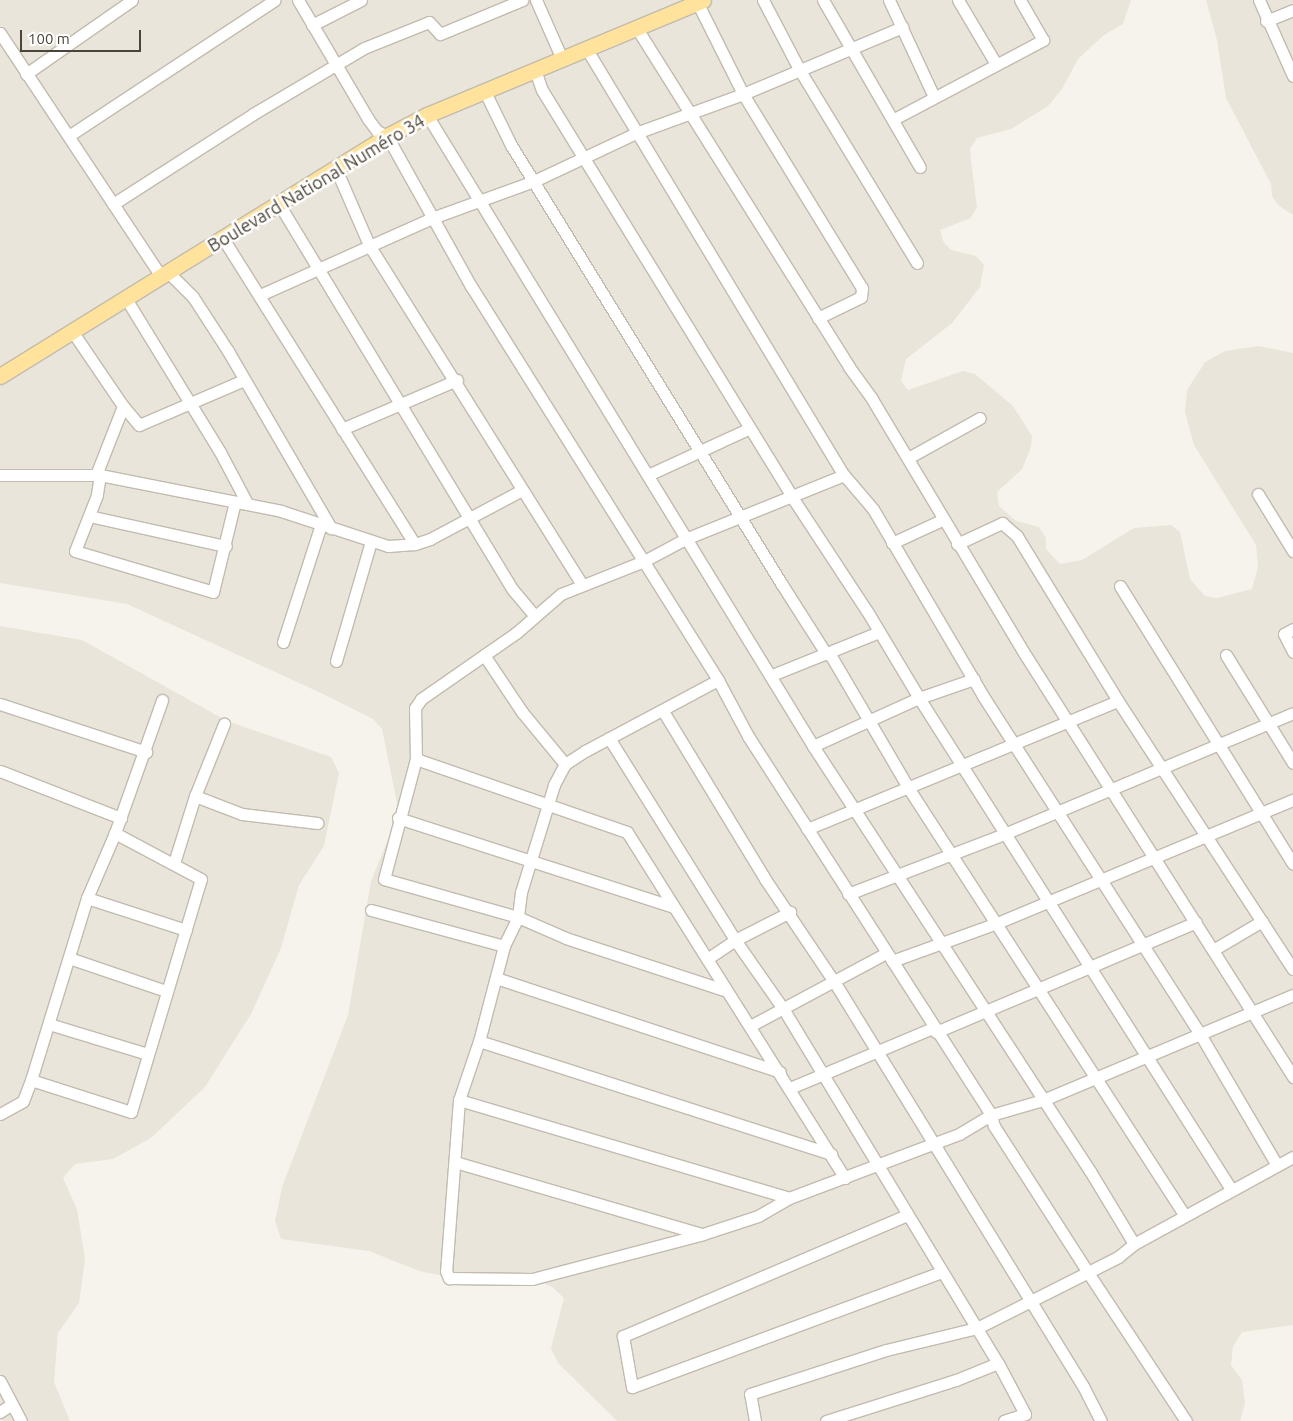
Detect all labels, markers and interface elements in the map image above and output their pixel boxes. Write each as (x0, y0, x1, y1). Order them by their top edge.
scale bar (22, 20, 144, 52)
text: 100 m (28, 30, 70, 47)
street label: Boulevard National Numéro 34 (204, 110, 428, 256)

